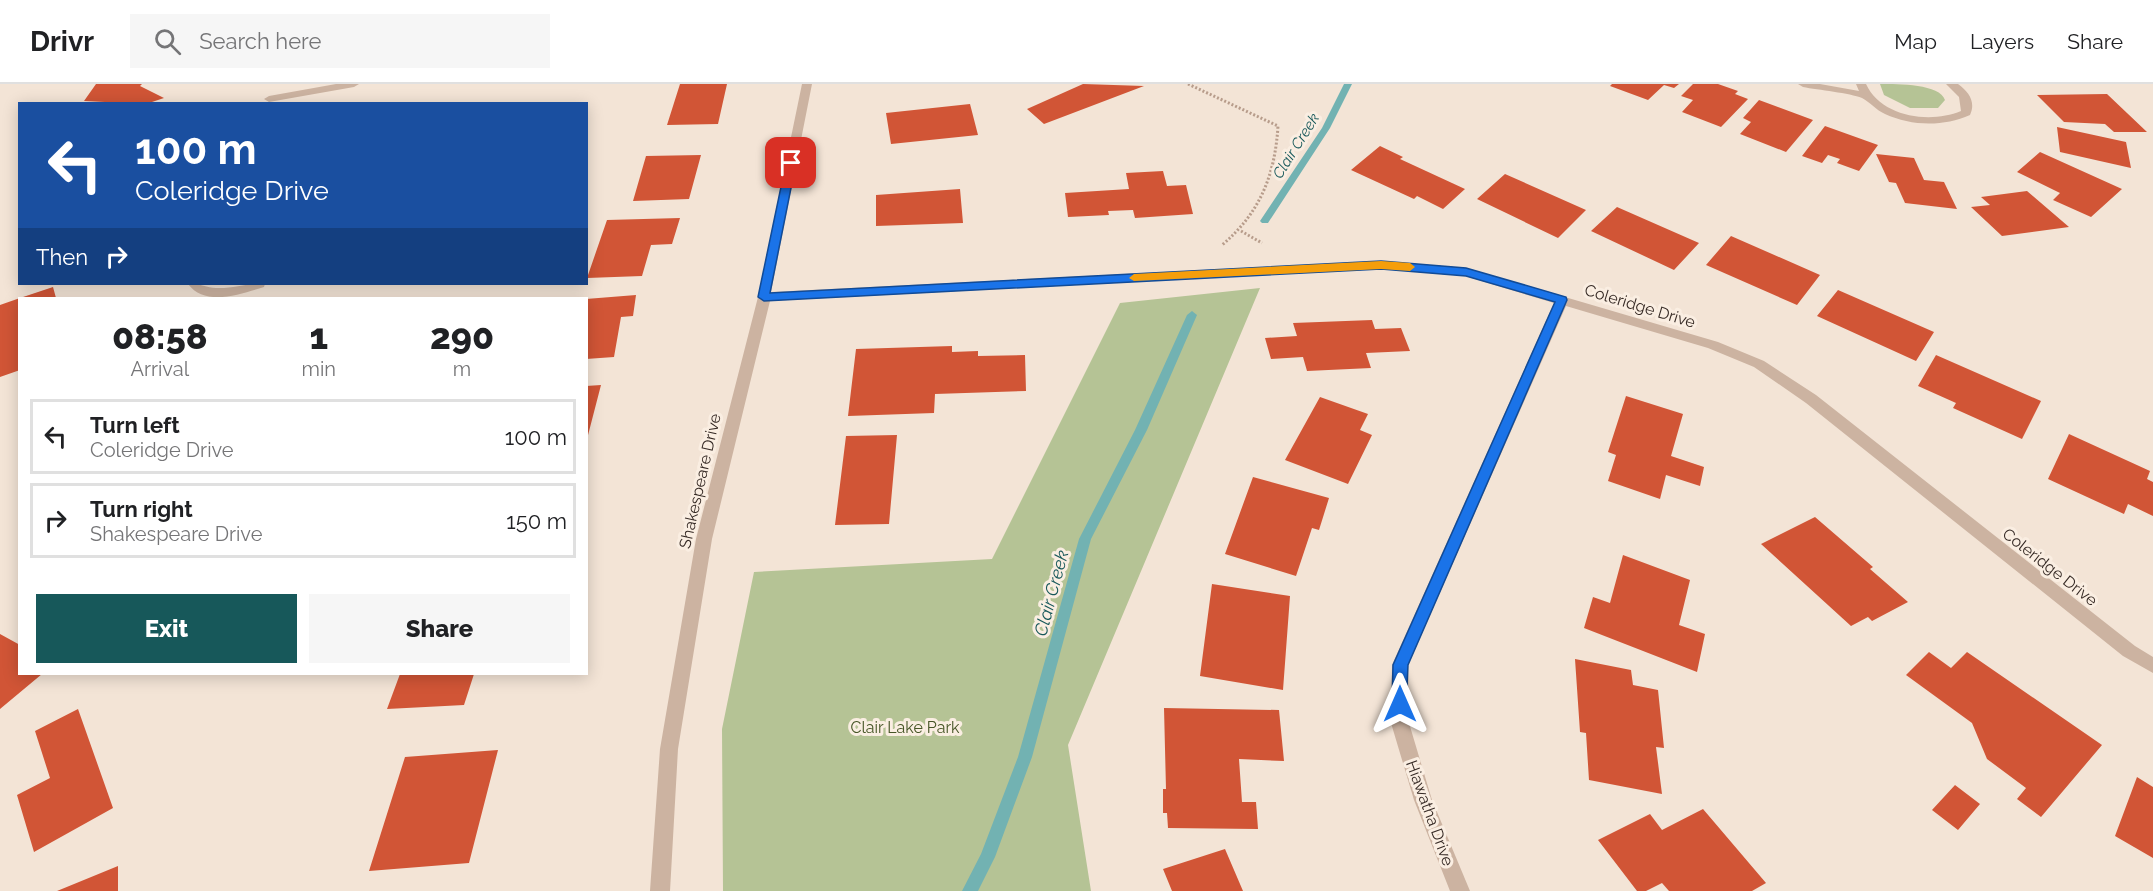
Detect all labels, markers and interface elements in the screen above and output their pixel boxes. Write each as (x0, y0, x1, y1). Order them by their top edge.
search box (130, 14, 550, 68)
text: Drivr (30, 25, 94, 58)
icon: search (151, 25, 184, 58)
text: Search here (199, 28, 321, 54)
text: Map (1894, 29, 1937, 54)
text: Layers (1970, 29, 2034, 54)
text: Share (2067, 29, 2123, 54)
water label: Clair Creek (1269, 110, 1323, 182)
text: 100 m (135, 125, 257, 174)
icon: left (36, 126, 114, 204)
pin (765, 137, 816, 188)
icon: arrive (774, 146, 807, 179)
text: Coleridge Drive (135, 175, 329, 206)
icon: right (100, 240, 133, 273)
text: Then (36, 244, 88, 270)
street label: Coleridge Drive (1582, 280, 1698, 332)
text: 08:58 (112, 315, 208, 357)
text: 1 (309, 315, 328, 357)
text: 290 (430, 315, 494, 357)
text: Arrival (130, 357, 189, 381)
text: min (302, 357, 336, 381)
text: m (453, 357, 471, 381)
text: Turn left (90, 412, 180, 438)
street label: Shakespeare Drive (675, 412, 725, 550)
icon: left (39, 420, 72, 453)
text: 100 m (505, 424, 567, 450)
text: Coleridge Drive (90, 438, 234, 462)
text: Turn right (90, 496, 193, 522)
icon: right (39, 504, 72, 537)
text: 150 m (506, 508, 567, 534)
text: Shakespeare Drive (90, 522, 262, 546)
street label: Coleridge Drive (1999, 524, 2101, 610)
water label: Clair Creek (1029, 547, 1073, 638)
button: Exit (36, 594, 297, 663)
button: Share (309, 594, 570, 663)
position arrow (1368, 672, 1432, 736)
park label: Clair Lake Park (850, 718, 960, 737)
street label: Hiawatha Drive (1402, 758, 1458, 868)

